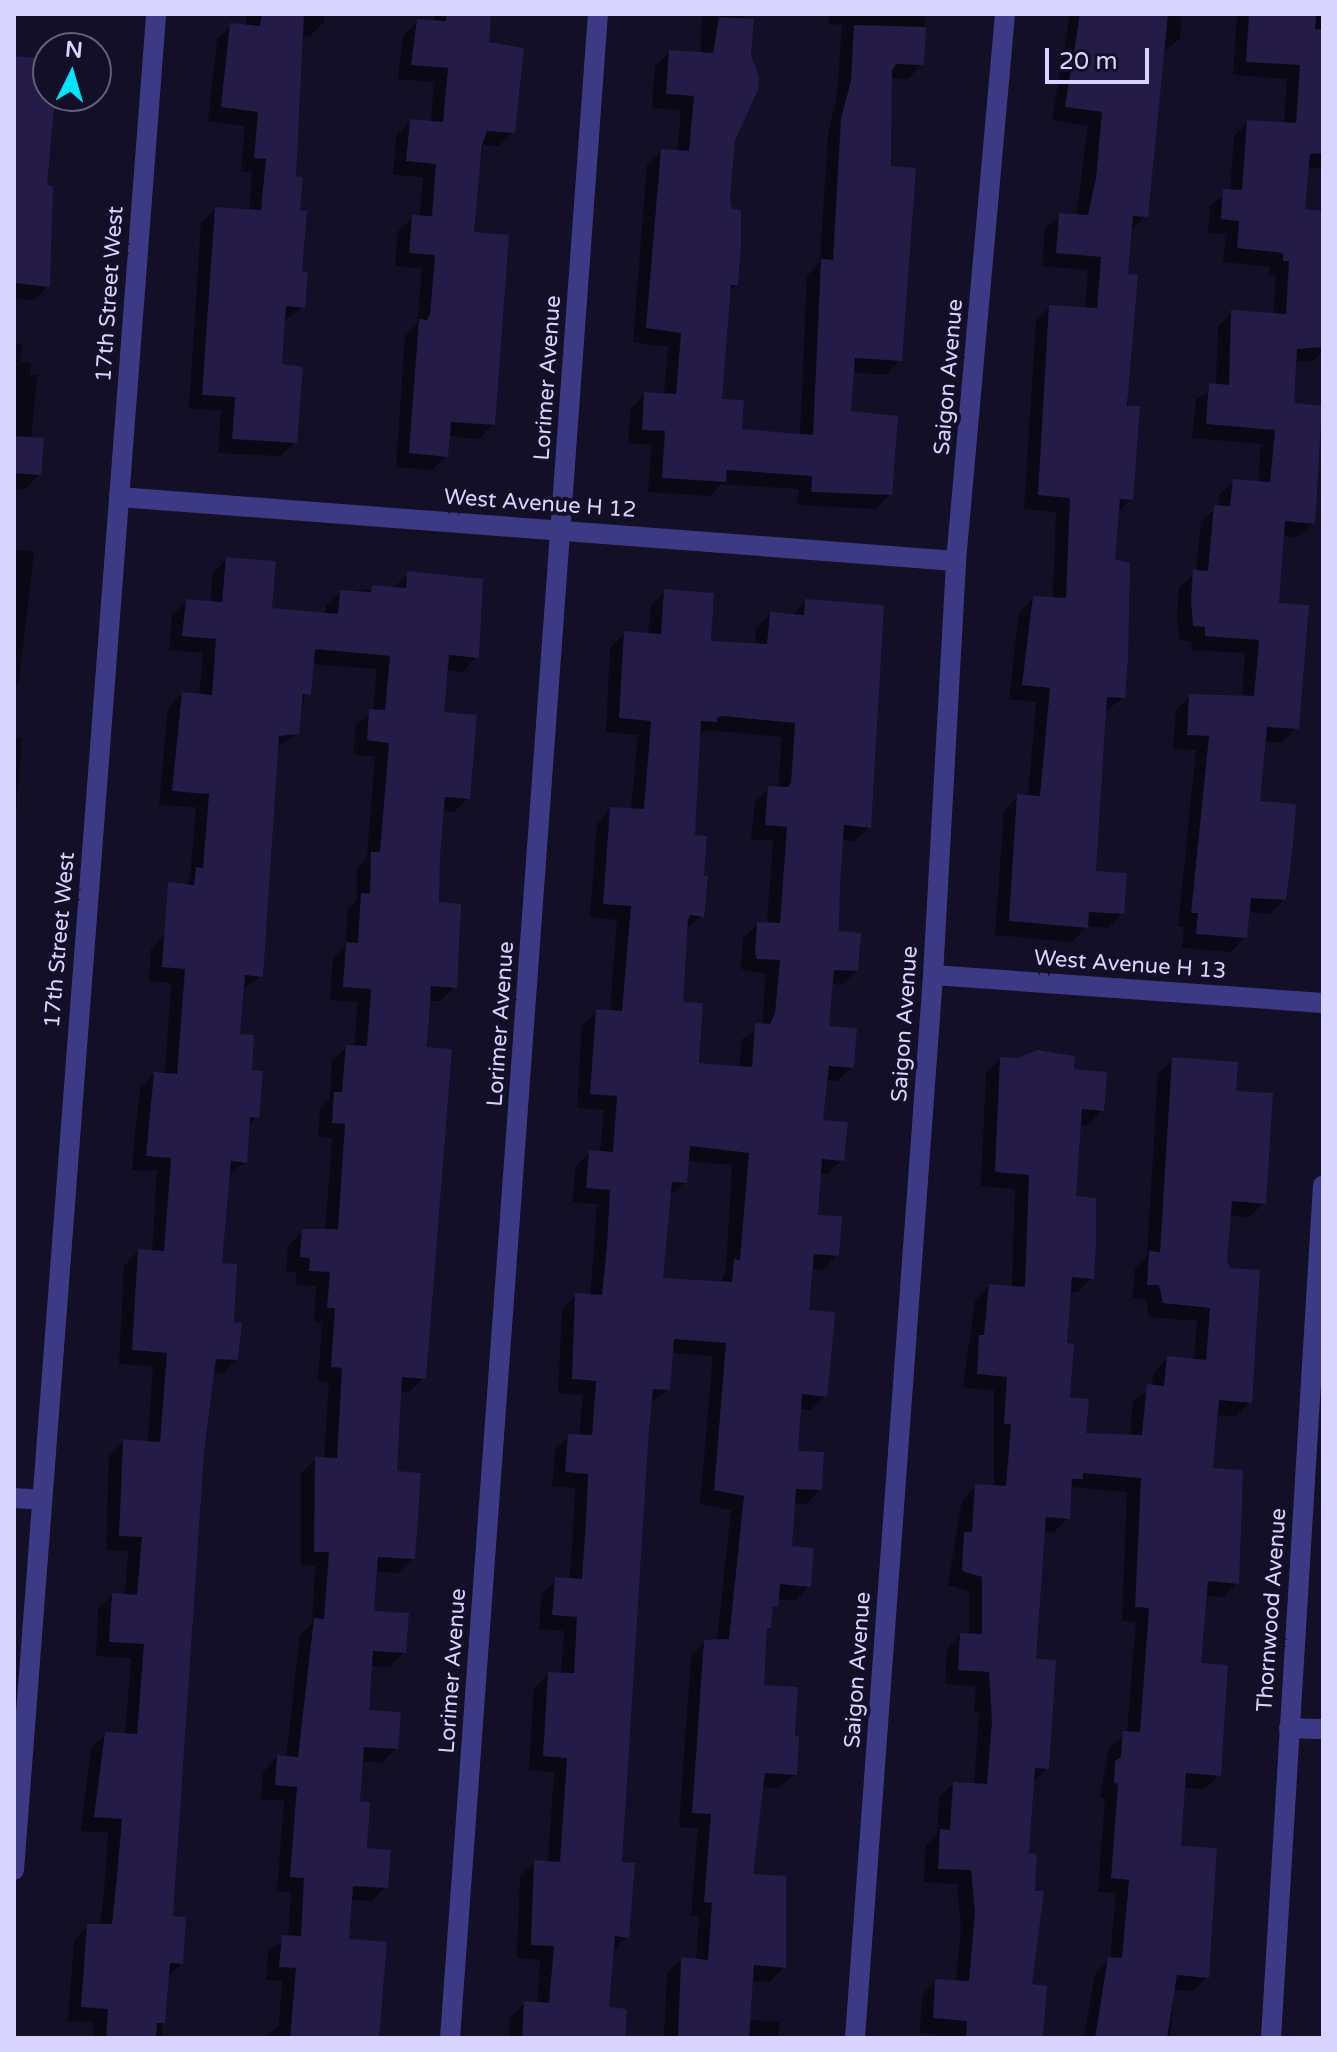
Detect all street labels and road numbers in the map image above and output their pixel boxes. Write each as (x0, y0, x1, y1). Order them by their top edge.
street label: 17th Street West (91, 205, 129, 383)
street label: Lorimer Avenue (529, 295, 567, 461)
street label: Saigon Avenue (929, 298, 969, 456)
street label: West Avenue H 12 (443, 484, 637, 524)
street label: 17th Street West (39, 851, 81, 1029)
street label: Lorimer Avenue (482, 941, 520, 1107)
street label: Saigon Avenue (886, 945, 924, 1103)
street label: West Avenue H 13 (1033, 945, 1227, 985)
street label: Thornwood Avenue (1252, 1507, 1292, 1713)
street label: Lorimer Avenue (434, 1588, 472, 1754)
street label: Saigon Avenue (839, 1591, 877, 1749)

